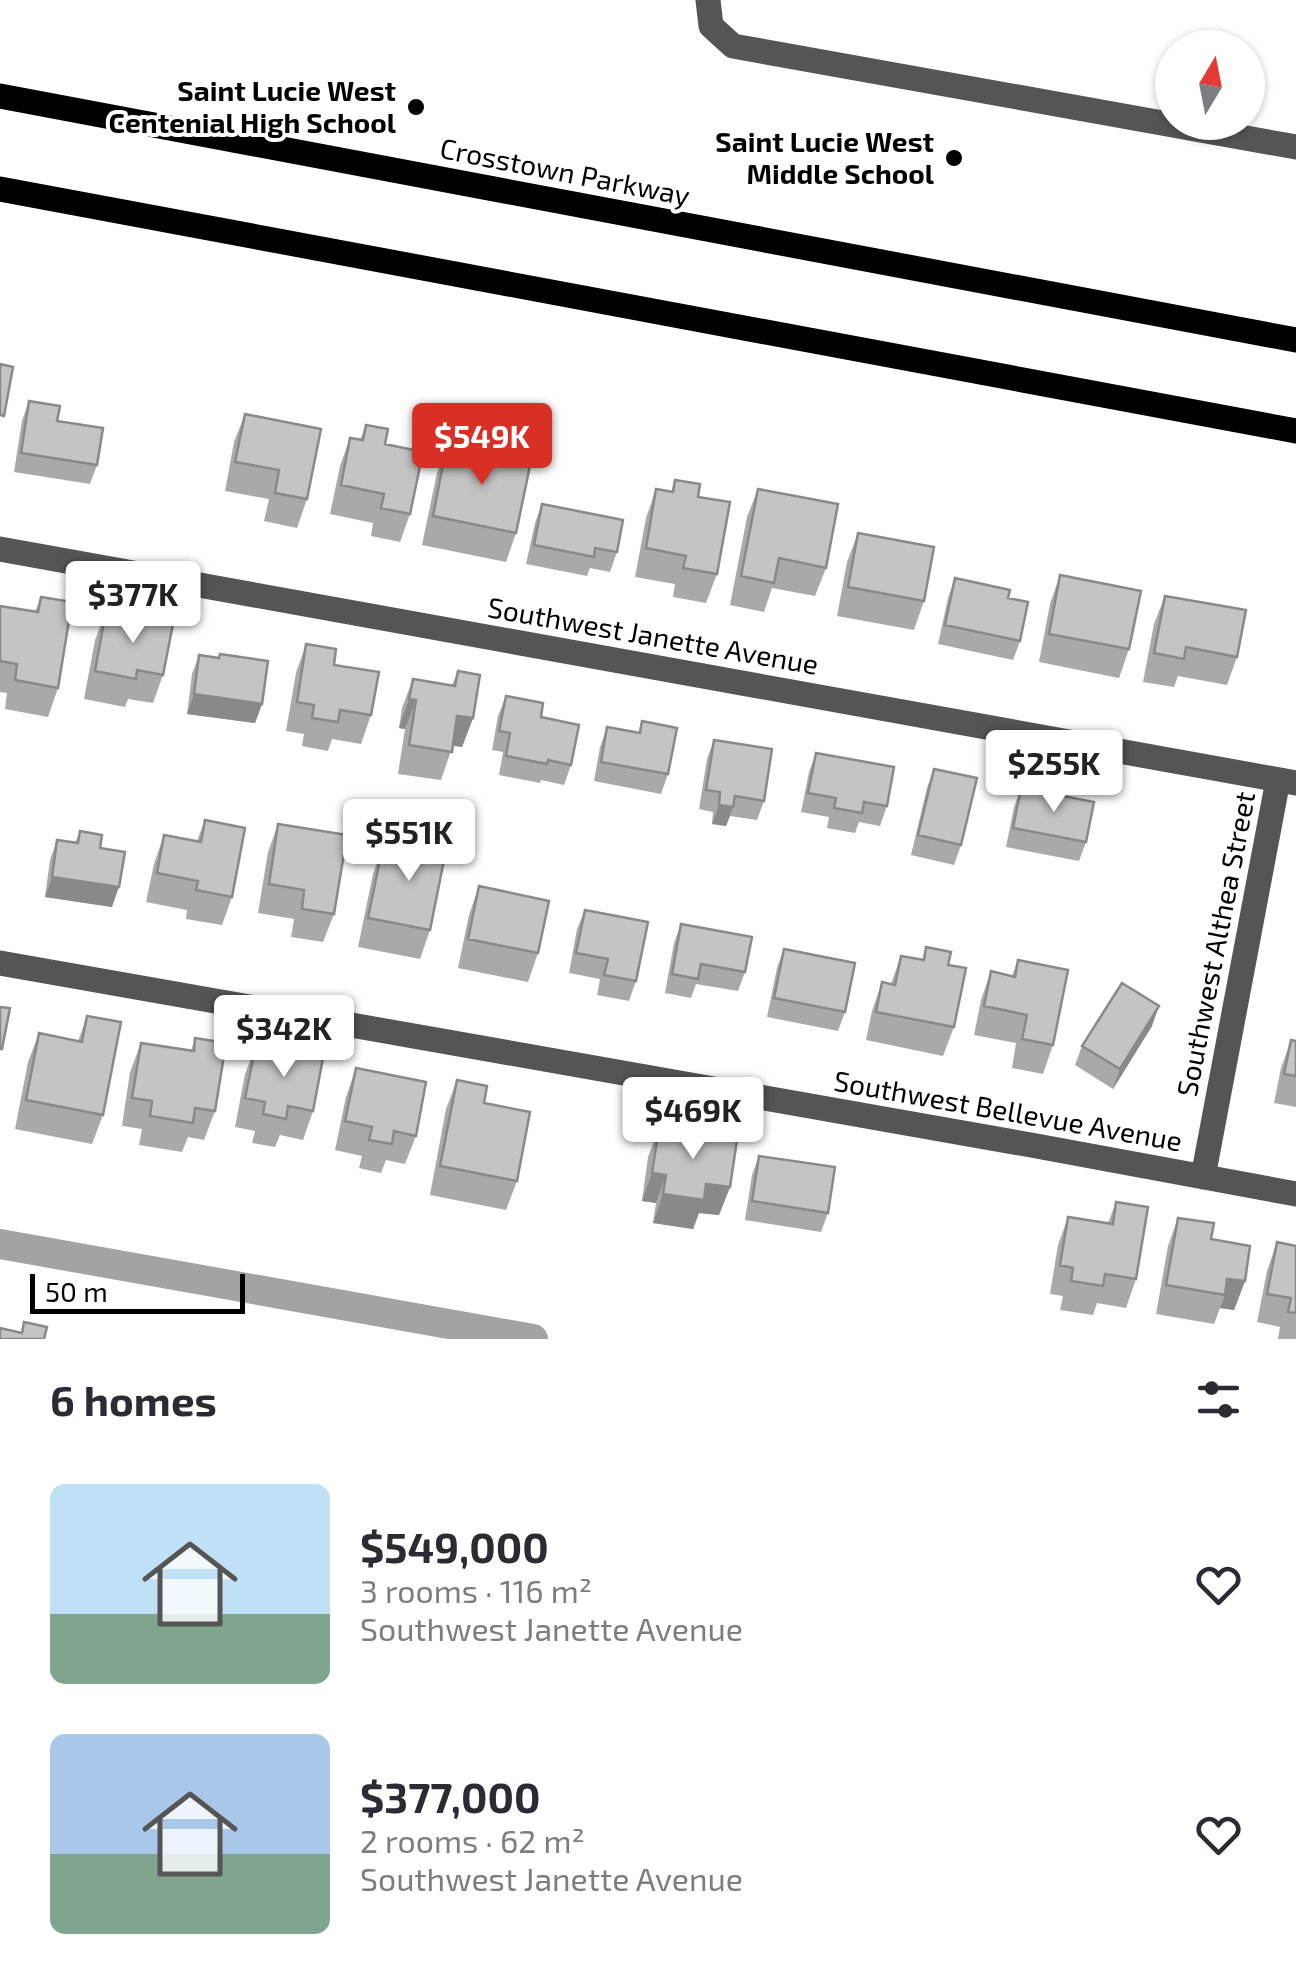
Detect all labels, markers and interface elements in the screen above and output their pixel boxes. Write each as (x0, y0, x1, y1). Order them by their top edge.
north arrow (1155, 30, 1265, 140)
map controls (1155, 30, 1265, 140)
place label: Saint Lucie West Centenial High School (109, 73, 397, 139)
marker: Saint Lucie West Centenial High School (405, 96, 427, 118)
place label: Saint Lucie West Middle School (715, 124, 935, 190)
street label: Crosstown Parkway (437, 130, 693, 212)
marker: Saint Lucie West Middle School (943, 147, 965, 169)
pin: $549K (412, 403, 552, 488)
text: $549K (434, 416, 530, 454)
pin: $377K (63, 561, 203, 646)
text: $377K (88, 574, 178, 612)
street label: Southwest Janette Avenue (485, 589, 821, 681)
pin: $255K (984, 730, 1124, 815)
text: $255K (1008, 743, 1100, 781)
street label: Southwest Althea Street (1169, 788, 1261, 1099)
pin: $551K (339, 799, 479, 884)
text: $551K (365, 812, 453, 850)
pin: $342K (214, 995, 354, 1080)
text: $342K (236, 1008, 332, 1046)
street label: Southwest Bellevue Avenue (831, 1063, 1185, 1157)
pin: $469K (623, 1077, 763, 1162)
text: $469K (645, 1090, 742, 1128)
scale bar (30, 1269, 245, 1314)
text: 50 m (45, 1274, 108, 1308)
icon: filters (1191, 1372, 1246, 1427)
text: 6 homes (50, 1374, 217, 1424)
text: $549,000 (360, 1521, 549, 1571)
icon: home (130, 1524, 250, 1644)
icon: heart (1191, 1557, 1246, 1612)
text: 3 rooms · 116 m² (360, 1571, 592, 1609)
text: Southwest Janette Avenue (360, 1609, 743, 1647)
text: $377,000 (360, 1771, 540, 1821)
icon: home (130, 1774, 250, 1894)
icon: heart (1191, 1807, 1246, 1862)
text: 2 rooms · 62 m² (360, 1821, 585, 1859)
text: Southwest Janette Avenue (360, 1859, 743, 1897)

